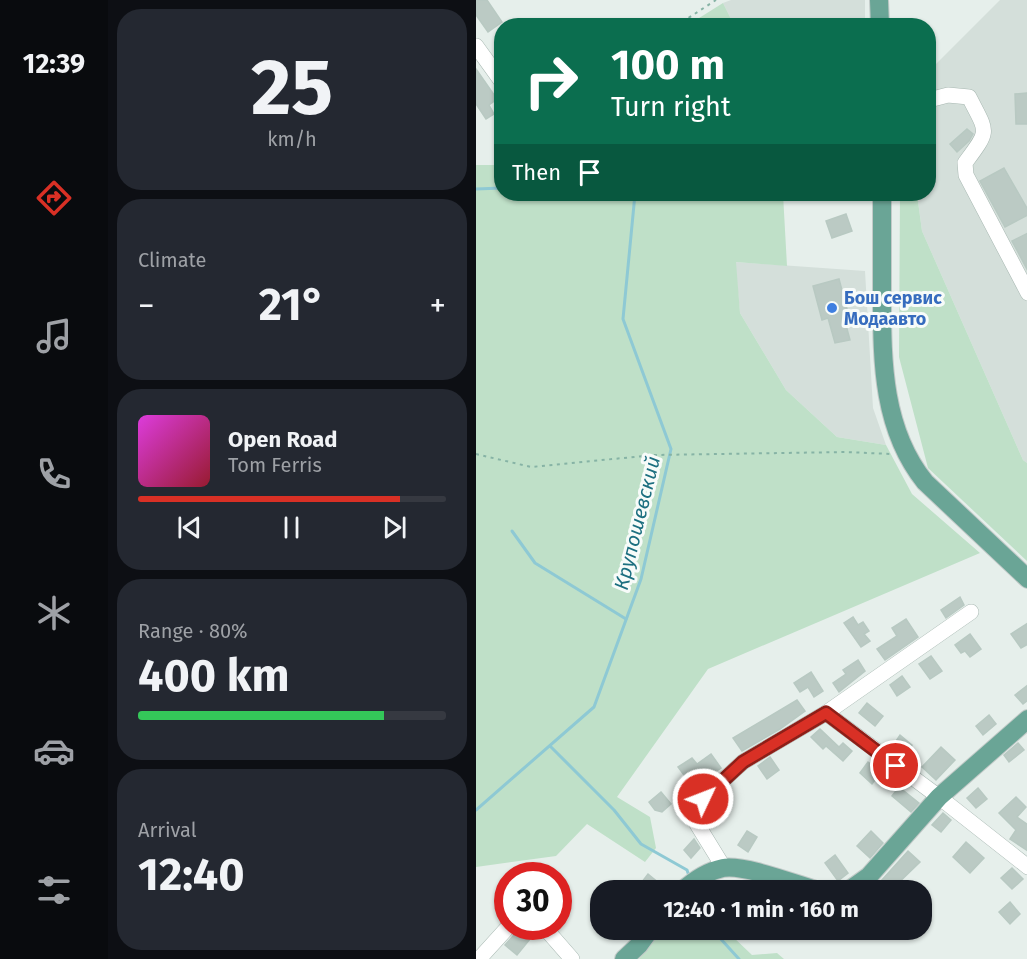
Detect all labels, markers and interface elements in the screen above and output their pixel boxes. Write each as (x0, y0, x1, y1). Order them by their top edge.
text: 100 m (611, 40, 725, 90)
text: 25 (251, 41, 333, 135)
icon: right (512, 42, 590, 120)
text: 12:39 (23, 48, 85, 80)
text: Turn right (611, 91, 731, 123)
text: km/h (267, 127, 317, 151)
icon: arrive (573, 156, 606, 189)
text: Then (512, 159, 561, 186)
icon: directions (33, 177, 75, 219)
text: Climate (138, 248, 206, 272)
text: 21° (259, 278, 325, 332)
text: − (138, 286, 155, 326)
text: + (430, 286, 446, 326)
place label: Бош сервис Модаавто (844, 287, 942, 330)
marker: Бош сервис Модаавто (825, 301, 839, 315)
icon: music (33, 315, 75, 357)
text: Open Road (228, 426, 338, 453)
icon: phone (33, 453, 75, 495)
text: Tom Ferris (228, 453, 322, 477)
water label: Крупошевский (609, 454, 665, 592)
icon: previous (173, 511, 206, 544)
icon: pause (275, 511, 308, 544)
icon: next (378, 511, 411, 544)
icon: climate (33, 592, 75, 634)
text: Range · 80% (138, 619, 248, 643)
text: 400 km (138, 649, 290, 703)
icon: car (33, 730, 75, 772)
pin (870, 740, 921, 791)
icon: arrive (879, 749, 912, 782)
position arrow (671, 767, 735, 831)
text: Arrival (138, 818, 197, 842)
text: 12:40 (138, 848, 244, 902)
speed limit sign: 30 (494, 862, 572, 940)
icon: filters (33, 869, 75, 911)
text: 12:40 · 1 min · 160 m (663, 896, 859, 923)

